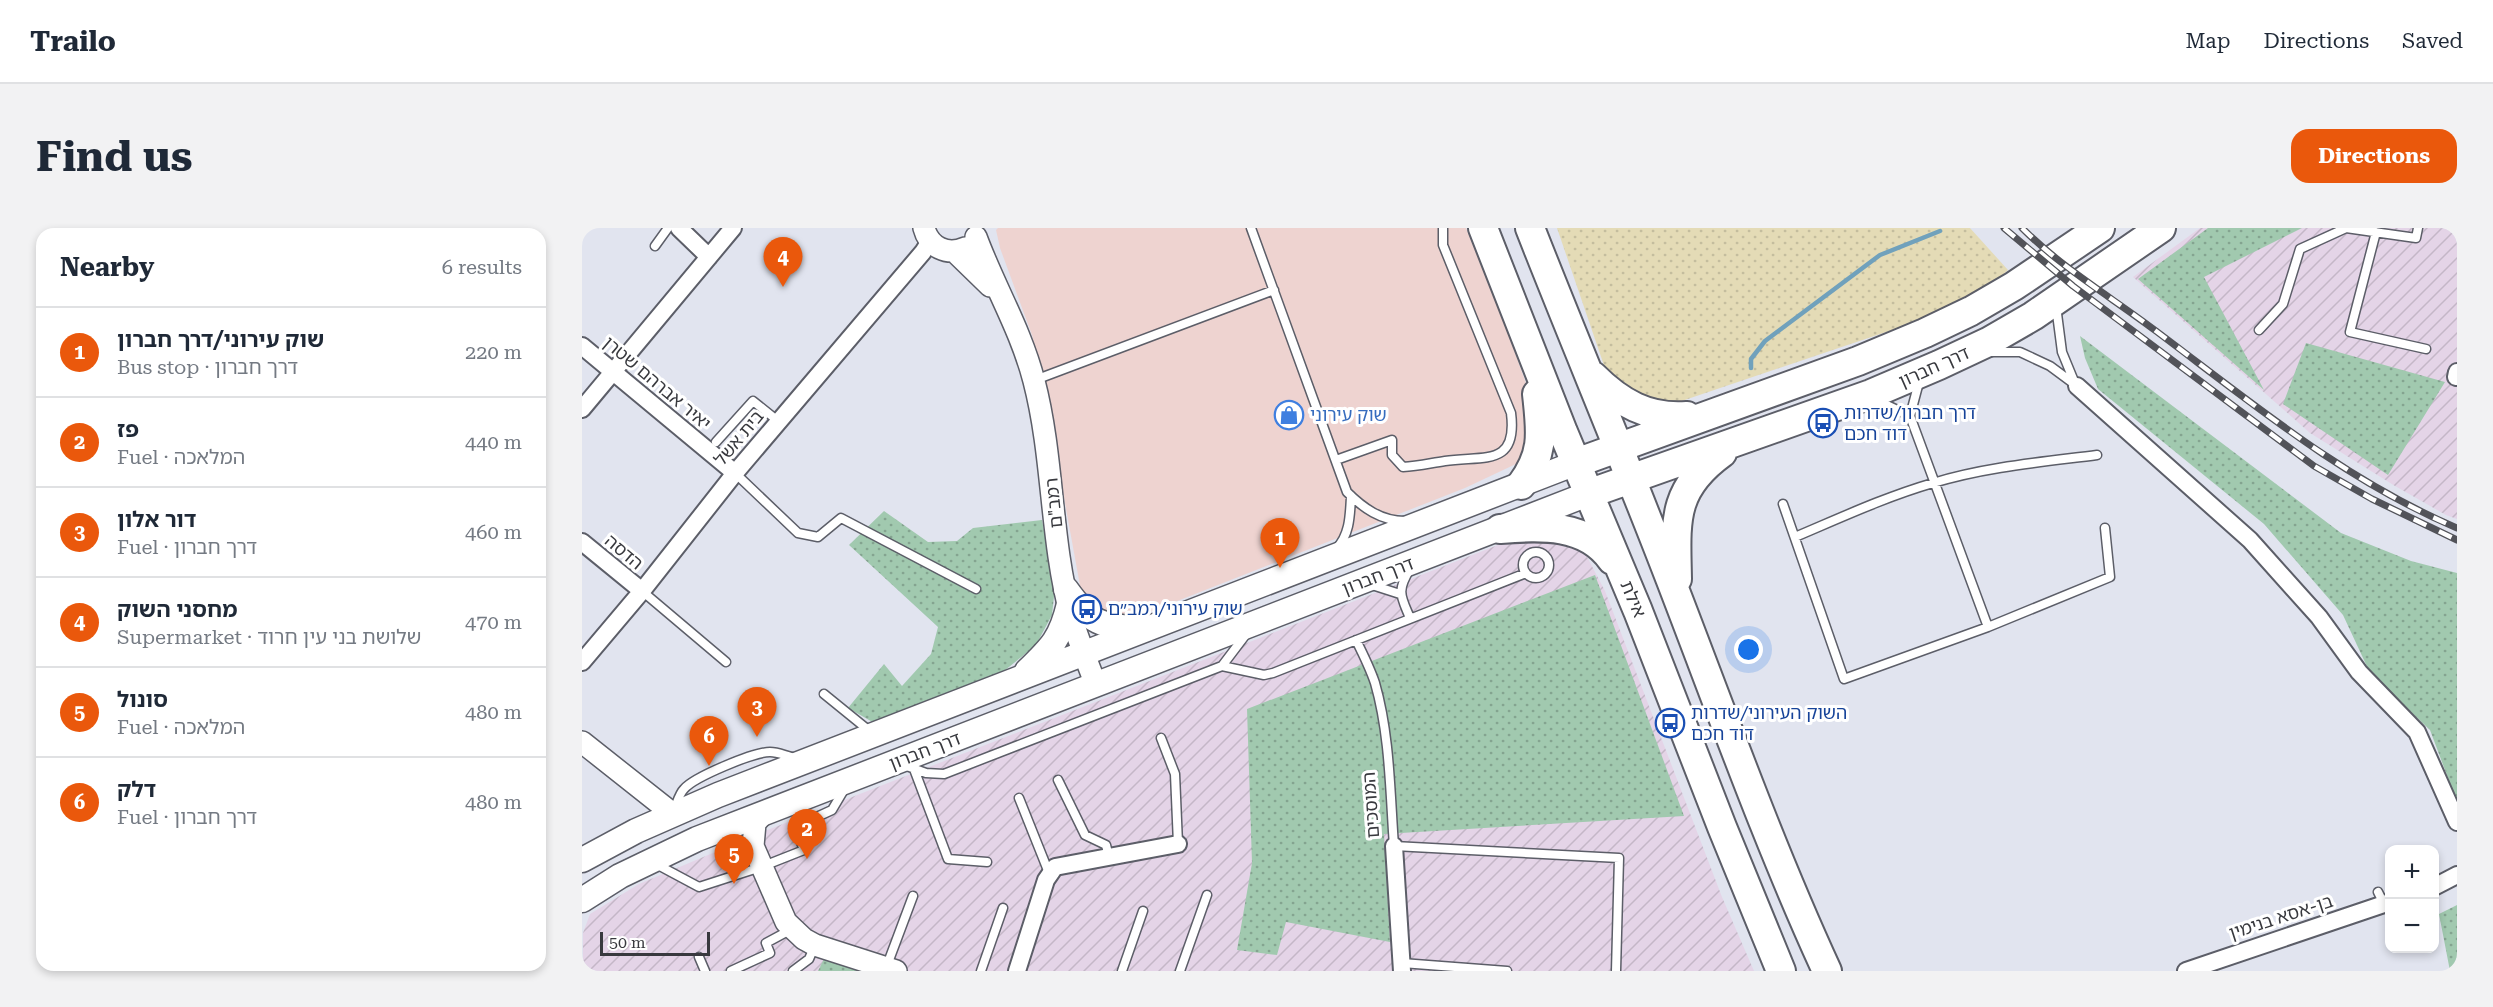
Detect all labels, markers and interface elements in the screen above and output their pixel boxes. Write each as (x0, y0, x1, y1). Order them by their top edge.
text: Trailo (30, 25, 116, 58)
text: Map (2186, 29, 2230, 53)
text: Directions (2263, 29, 2369, 53)
text: Saved (2402, 29, 2463, 53)
button: Directions (2291, 129, 2457, 183)
text: Find us (36, 132, 193, 181)
pin: 4 (764, 238, 802, 287)
text: Nearby (60, 252, 154, 282)
text: 6 results (442, 255, 522, 279)
text: שוק עירוני/דרך חברון (117, 327, 324, 352)
street label: יאיר אברהם שטרן (599, 332, 715, 434)
text: 1 (74, 340, 85, 364)
text: 220 m (465, 340, 522, 364)
street label: דרך חברון (1895, 342, 1973, 391)
text: Bus stop · דרך חברון (117, 355, 298, 379)
shop icon: שוק עירוני (1273, 399, 1305, 431)
place label: דרך חברון/שדרות דוד חכם (1844, 402, 1976, 444)
place label: שוק עירוני (1310, 404, 1387, 425)
street label: בית אשל (709, 406, 768, 470)
bus stop icon: דרך חברון/שדרות דוד חכם (1807, 407, 1839, 439)
text: פז (117, 417, 139, 442)
text: 2 (74, 430, 85, 454)
text: 440 m (465, 430, 522, 454)
text: Fuel · המלאכה (117, 445, 245, 469)
street label: רמב"ם (1040, 477, 1067, 529)
text: דור אלון (117, 507, 196, 532)
pin: 1 (1260, 518, 1300, 568)
text: 3 (74, 520, 85, 544)
text: 460 m (465, 520, 522, 544)
street label: הדסה (601, 530, 648, 574)
text: Fuel · דרך חברון (117, 535, 257, 559)
street label: דרך חברון (1339, 552, 1417, 599)
street label: אילת (1616, 577, 1651, 620)
bus stop icon: שוק עירוני/רמב״ם (1071, 593, 1103, 625)
text: מחסני השוק (117, 597, 238, 622)
place label: שוק עירוני/רמב״ם (1108, 598, 1243, 619)
text: 4 (74, 610, 85, 634)
text: 470 m (465, 610, 522, 634)
text: Supermarket · שלושת בני עין חרוד (117, 625, 421, 649)
your location (1734, 635, 1763, 664)
text: סונול (117, 687, 168, 712)
pin: 3 (738, 688, 777, 737)
text: 5 (74, 700, 85, 724)
text: 480 m (465, 700, 522, 724)
place label: השוק העירוני/שדרות דוד חכם (1691, 702, 1847, 744)
bus stop icon: השוק העירוני/שדרות דוד חכם (1654, 707, 1686, 739)
text: Fuel · המלאכה (117, 715, 245, 739)
pin: 6 (690, 716, 728, 766)
street label: דרך חברון (886, 727, 964, 774)
street label: המוסכים (1358, 771, 1383, 839)
text: דלק (117, 777, 156, 802)
text: 6 (74, 790, 85, 814)
text: 480 m (465, 790, 522, 814)
text: Fuel · דרך חברון (117, 805, 257, 829)
pin: 2 (788, 810, 826, 859)
pin: 5 (714, 834, 754, 884)
map controls (2385, 845, 2439, 953)
button: + (2385, 845, 2439, 899)
street label: בן-אסא בנימין (2226, 890, 2336, 943)
button: − (2385, 899, 2439, 953)
scale bar (600, 929, 710, 956)
text: 50 m (609, 933, 646, 952)

